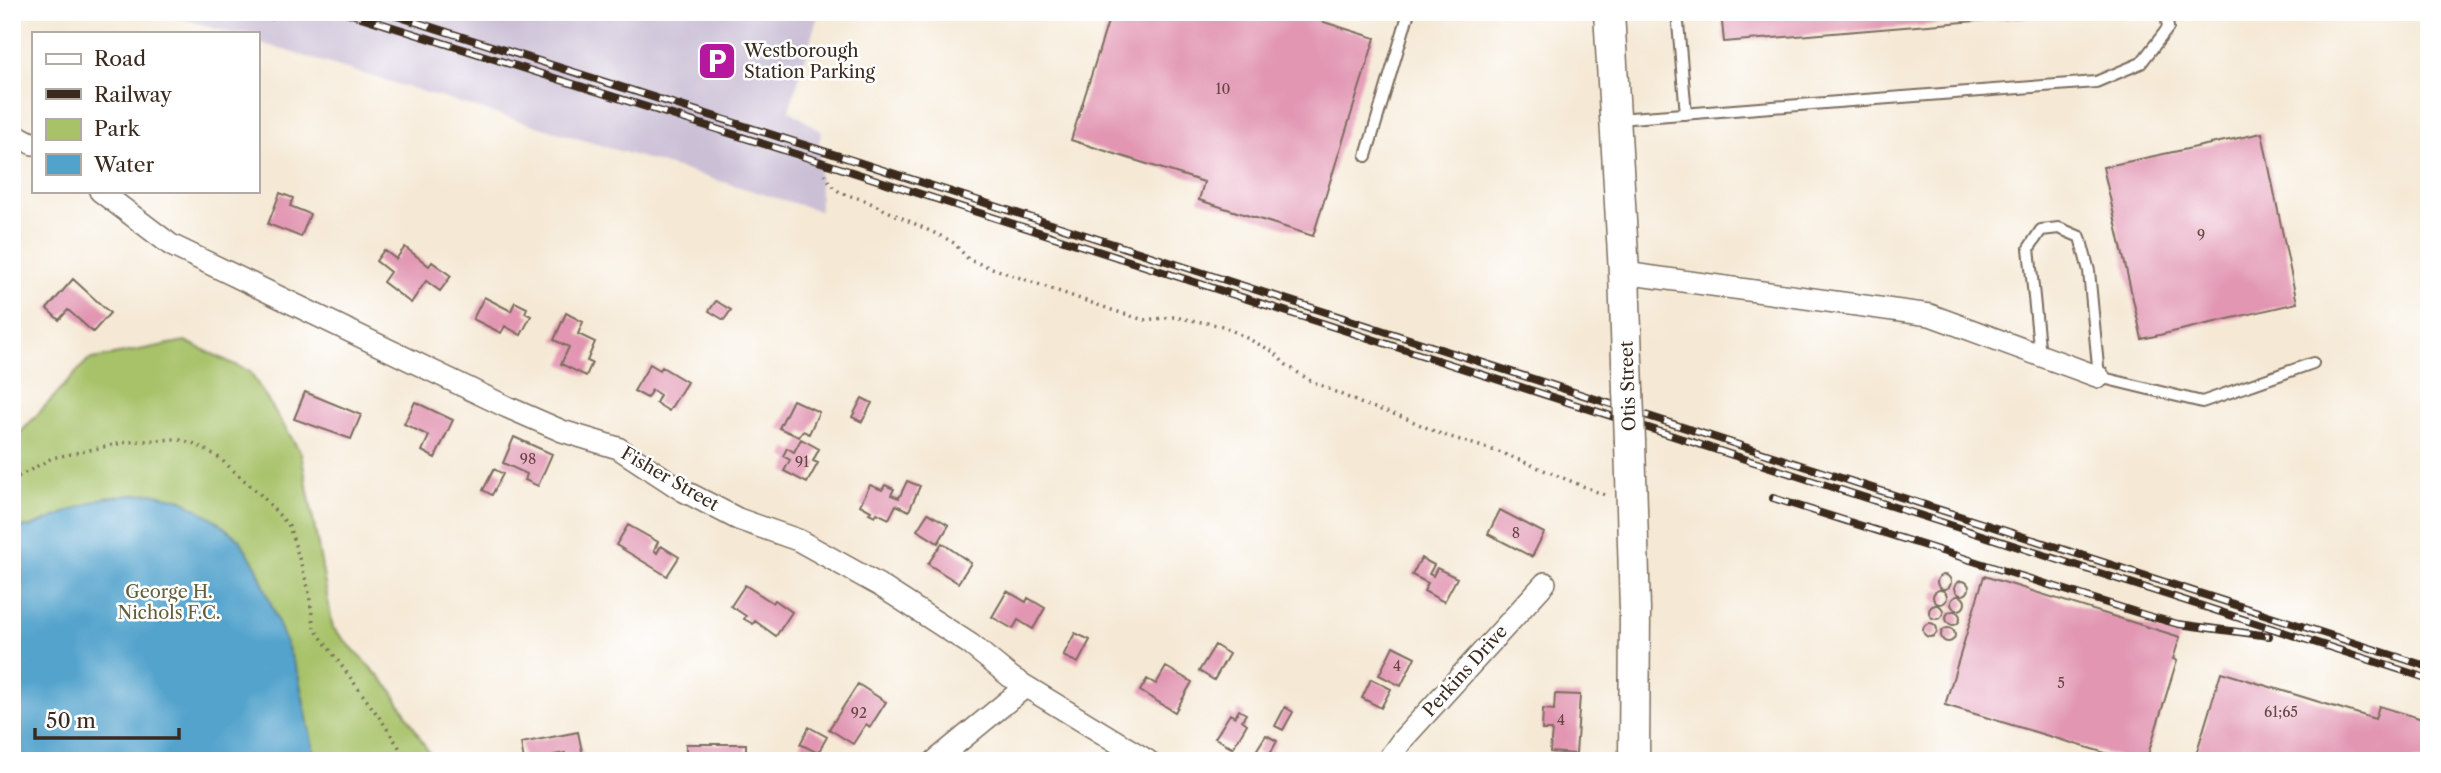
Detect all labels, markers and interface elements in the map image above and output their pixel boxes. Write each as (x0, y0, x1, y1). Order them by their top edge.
legend (32, 32, 259, 192)
parking icon: Westborough Station Parking (696, 40, 738, 82)
place label: Westborough Station Parking (743, 40, 875, 83)
text: Road (94, 46, 146, 71)
house number: 10 (1216, 80, 1230, 98)
text: Railway (94, 82, 172, 107)
text: Park (94, 116, 140, 141)
text: Water (93, 152, 154, 177)
house number: 9 (2197, 226, 2205, 244)
street label: Otis Street (1615, 340, 1641, 432)
street label: Fisher Street (617, 442, 723, 516)
house number: 98 (520, 450, 536, 468)
house number: 91 (795, 453, 809, 471)
house number: 8 (1512, 524, 1520, 542)
park label: George H. Nichols F.C. (117, 581, 221, 624)
street label: Perkins Drive (1418, 621, 1512, 721)
house number: 4 (1393, 657, 1401, 675)
house number: 5 (2057, 674, 2065, 692)
scale bar (35, 696, 178, 740)
house number: 61;65 (2264, 703, 2298, 721)
house number: 92 (851, 704, 867, 722)
text: 50 m (46, 708, 96, 733)
house number: 4 (1557, 711, 1565, 729)

